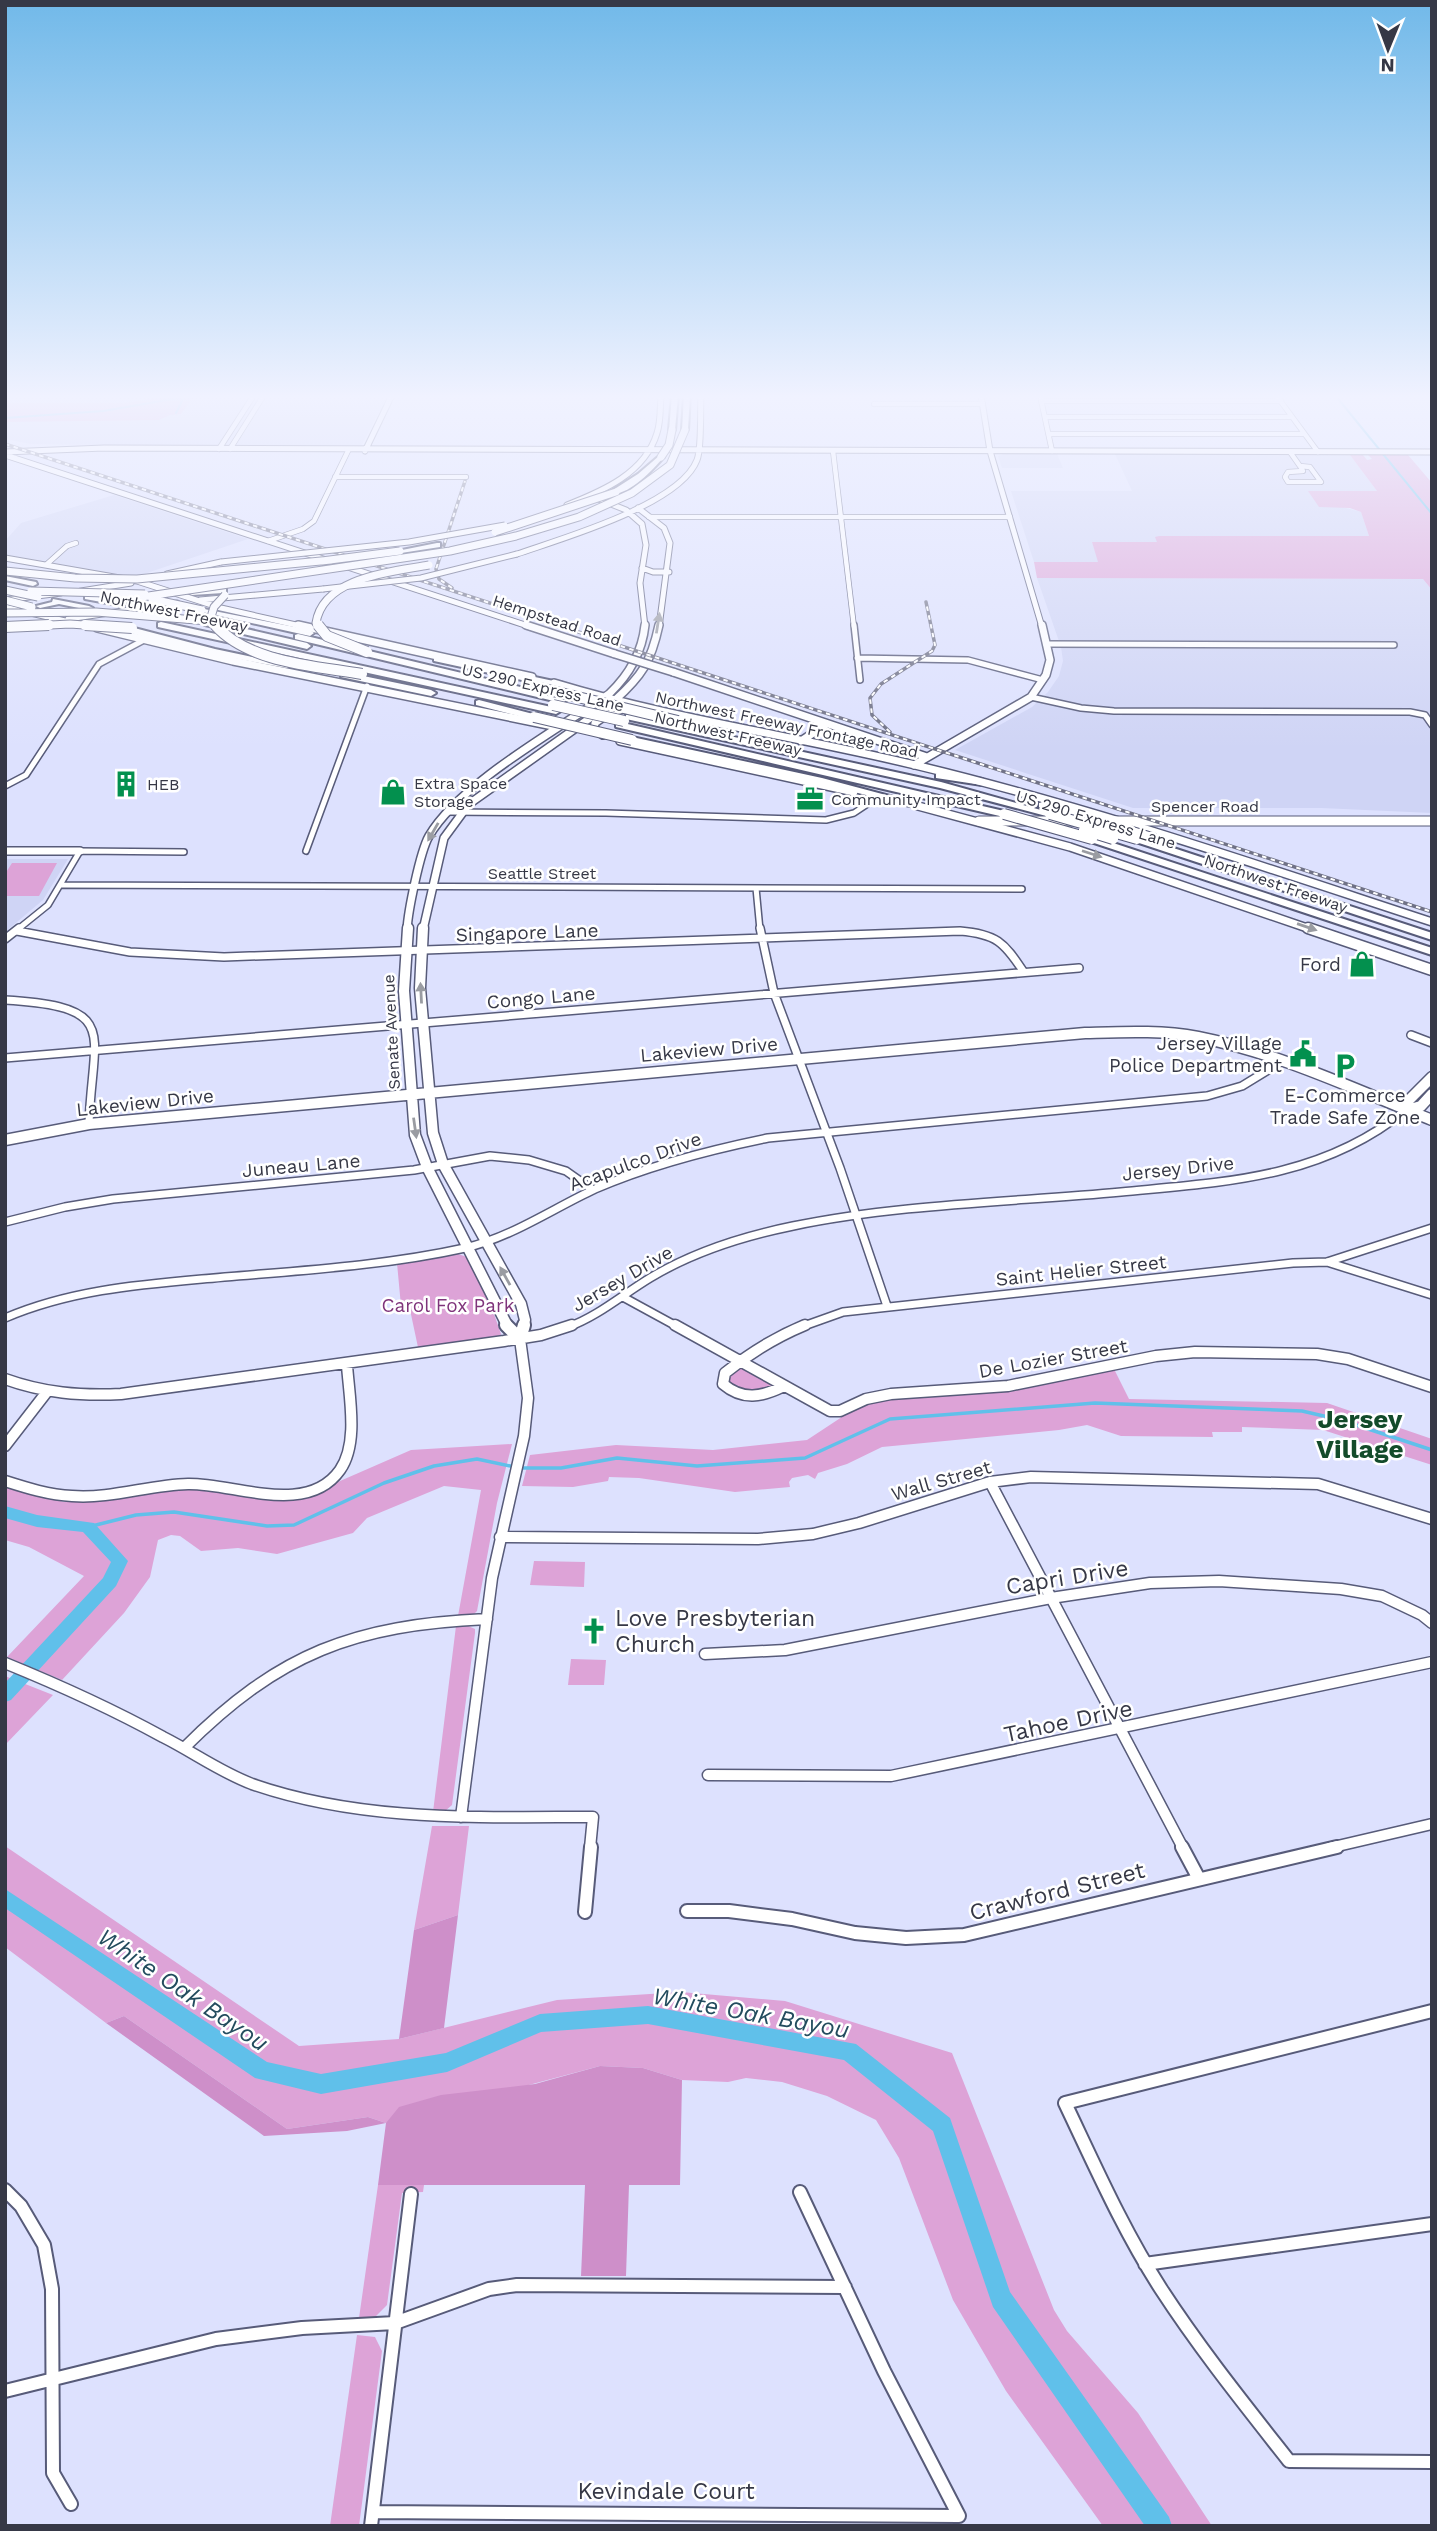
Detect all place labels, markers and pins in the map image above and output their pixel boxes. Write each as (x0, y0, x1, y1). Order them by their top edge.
building icon: HEB (111, 769, 141, 799)
place label: Extra Space Storage (414, 774, 507, 811)
place label: HEB (147, 775, 179, 794)
shop icon: Extra Space Storage (378, 777, 408, 807)
office icon: Community Impact (795, 784, 825, 814)
place label: Community Impact (831, 790, 981, 809)
shop icon: Ford (1347, 949, 1377, 979)
place label: Ford (1300, 953, 1341, 976)
place label: Jersey Village Police Department (1109, 1032, 1282, 1077)
public building icon: Jersey Village Police Department (1288, 1039, 1318, 1069)
parking icon: E-Commerce Trade Safe Zone (1330, 1051, 1360, 1081)
place label: E-Commerce Trade Safe Zone (1270, 1084, 1420, 1129)
place label: Love Presbyterian Church (615, 1605, 815, 1658)
church icon: Love Presbyterian Church (579, 1616, 609, 1646)

